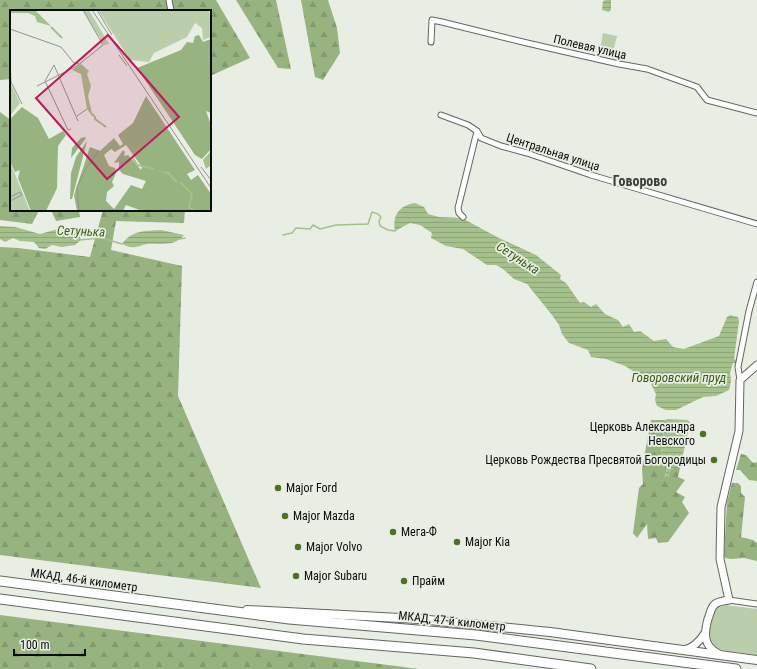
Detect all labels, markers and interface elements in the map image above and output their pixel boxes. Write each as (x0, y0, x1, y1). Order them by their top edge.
inset map (10, 10, 211, 211)
street label: Полевая улица (552, 32, 628, 62)
street label: Центральная улица (504, 130, 602, 174)
district label: Говорово (613, 173, 667, 189)
water label: Сетунька (57, 223, 105, 239)
water label: Сетунька (494, 239, 542, 277)
water label: Говоровский пруд (632, 370, 727, 385)
place label: Церковь Александра Невского (590, 420, 695, 448)
marker: Церковь Александра Невского (698, 429, 708, 439)
place label: Церковь Рождества Пресвятой Богородицы (485, 453, 706, 467)
marker: Церковь Рождества Пресвятой Богородицы (709, 455, 719, 465)
place label: Major Ford (286, 481, 337, 495)
marker: Major Ford (273, 483, 283, 493)
place label: Major Mazda (293, 509, 355, 523)
marker: Major Mazda (280, 511, 290, 521)
place label: Мега-Ф (401, 525, 437, 539)
marker: Мега-Ф (388, 527, 398, 537)
place label: Major Kia (465, 535, 510, 549)
marker: Major Kia (452, 537, 462, 547)
place label: Major Volvo (306, 540, 362, 554)
marker: Major Volvo (293, 542, 303, 552)
street label: МКАД, 46-й километр (30, 566, 138, 594)
place label: Major Subaru (304, 569, 367, 583)
marker: Major Subaru (291, 571, 301, 581)
place label: Прайм (412, 574, 445, 588)
marker: Прайм (399, 576, 409, 586)
street label: МКАД, 47-й километр (398, 608, 506, 634)
scale bar (14, 631, 85, 657)
text: 100 m (20, 638, 50, 652)

